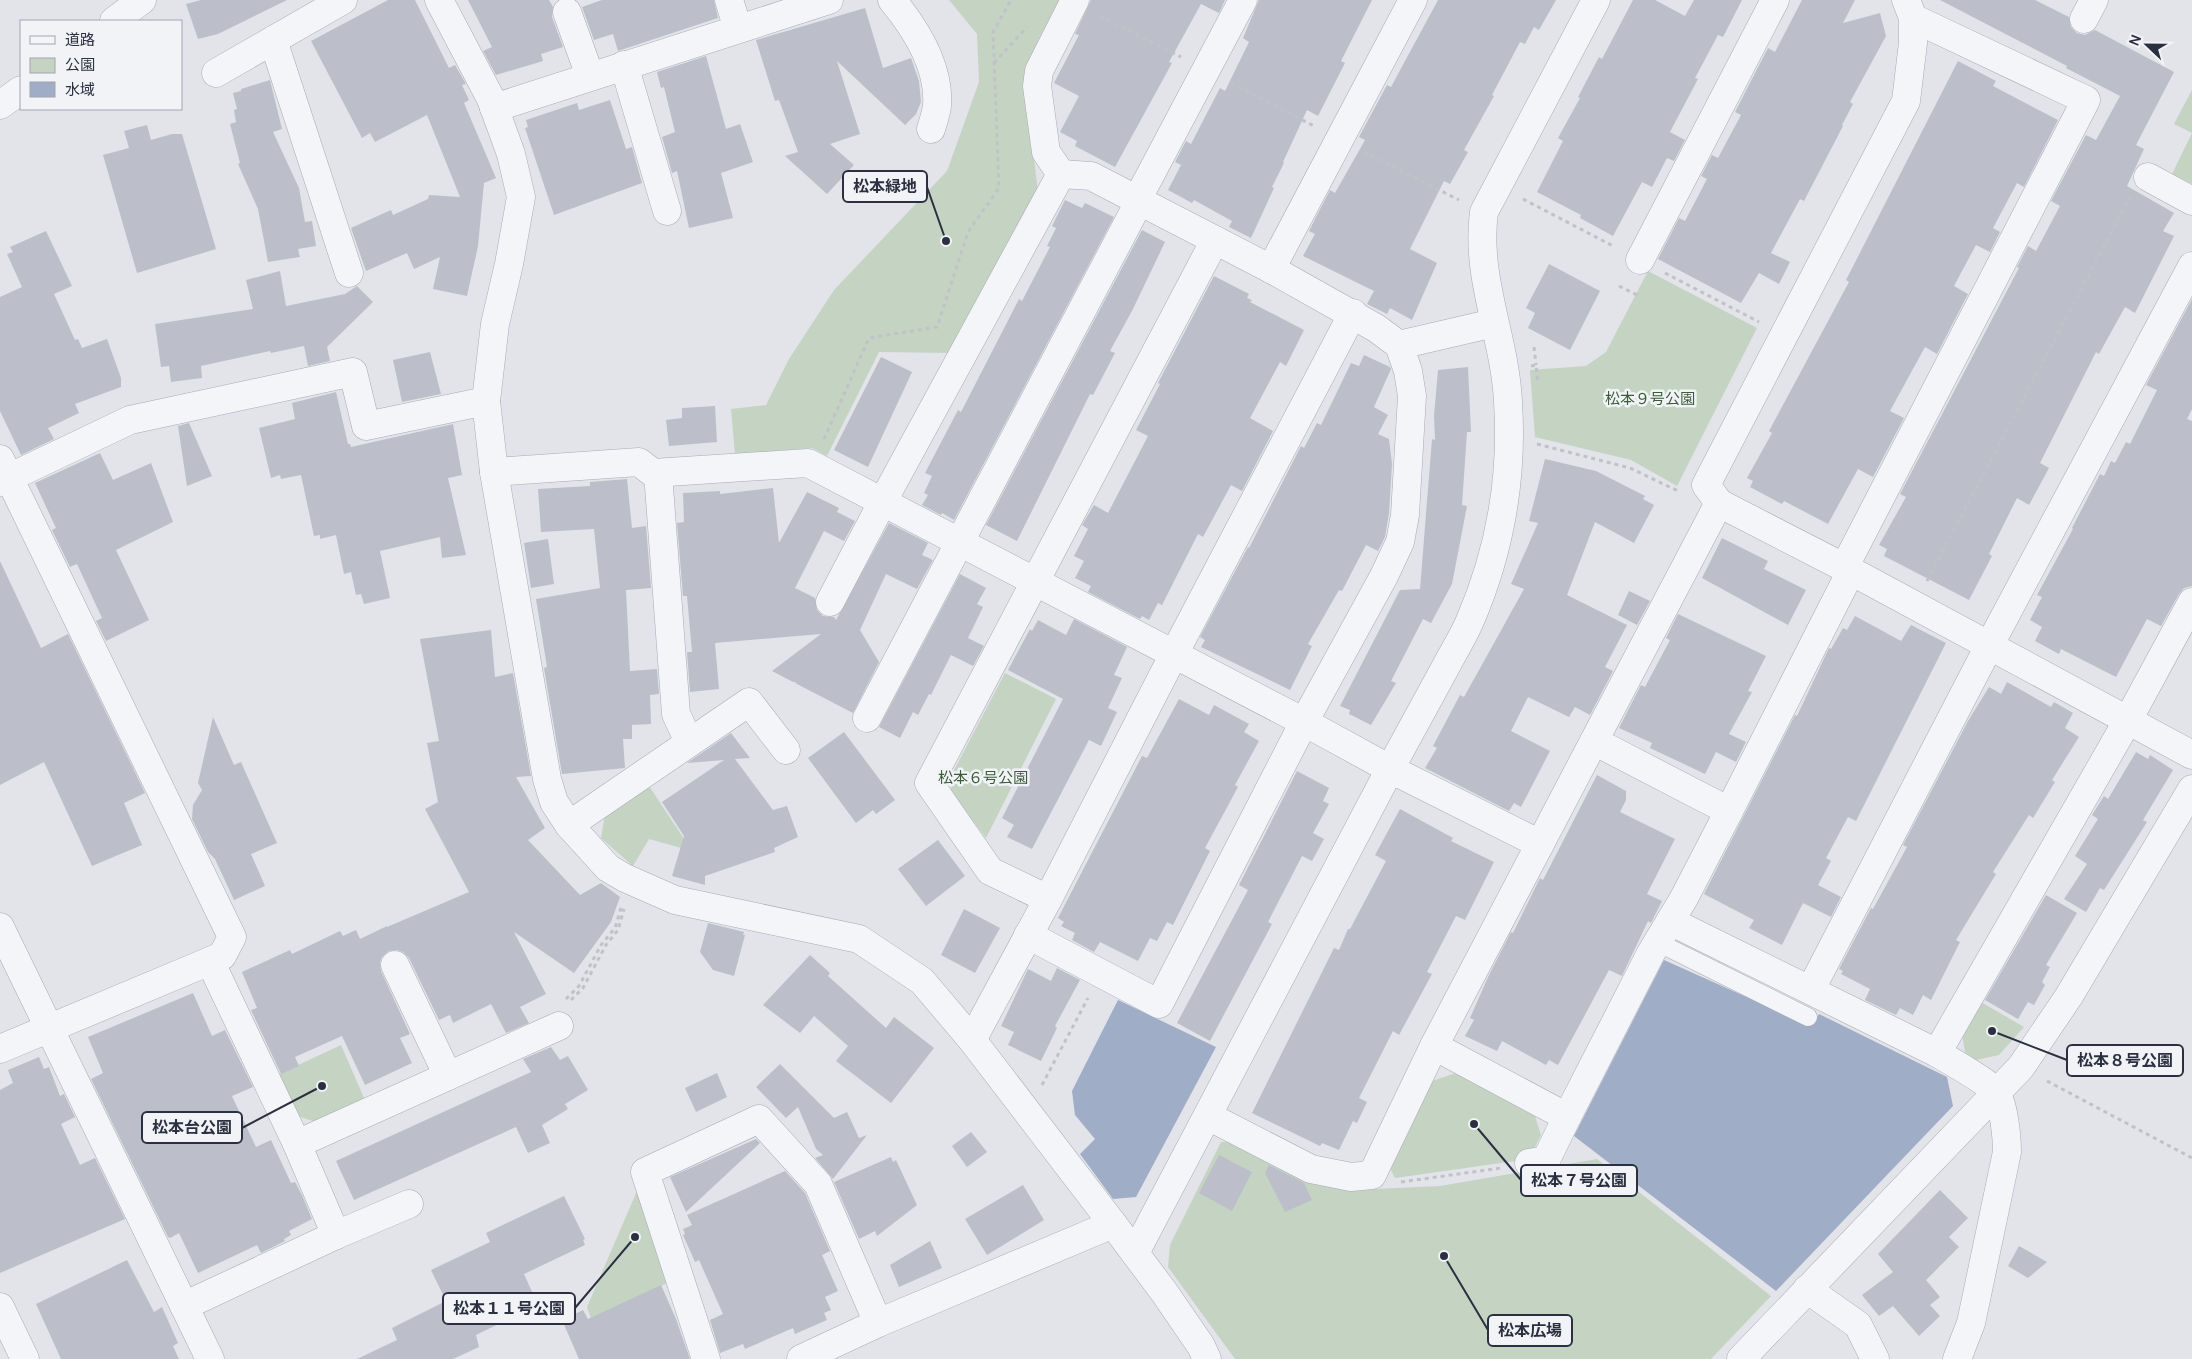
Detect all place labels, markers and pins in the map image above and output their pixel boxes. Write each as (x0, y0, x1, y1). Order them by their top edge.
callout: 松本緑地 (843, 171, 927, 202)
callout: 松本８号公園 (2067, 1045, 2183, 1076)
callout: 松本台公園 (142, 1112, 242, 1143)
callout: 松本７号公園 (1521, 1165, 1637, 1196)
callout: 松本１１号公園 (443, 1293, 575, 1324)
callout: 松本広場 (1488, 1315, 1572, 1346)

